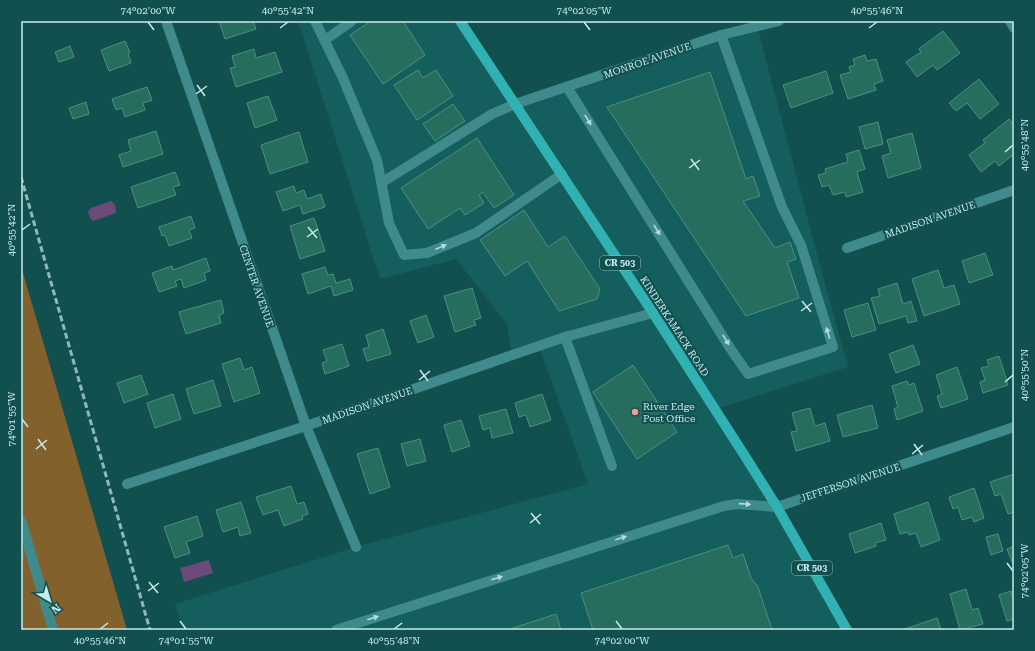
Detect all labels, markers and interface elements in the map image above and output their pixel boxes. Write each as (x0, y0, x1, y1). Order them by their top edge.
text: 74°02'00"W (121, 5, 176, 16)
text: 40°55'42"N (262, 5, 314, 16)
text: 74°02'05"W (557, 5, 612, 16)
text: 40°55'46"N (851, 5, 903, 16)
street label: MONROE AVENUE (602, 40, 692, 81)
one-way arrow (584, 115, 592, 125)
text: 40°55'48"N (1019, 119, 1030, 171)
street label: MADISON AVENUE (884, 199, 977, 240)
text: 40°55'42"N (6, 204, 17, 256)
one-way arrow (653, 225, 661, 235)
street label: CENTER AVENUE (237, 244, 276, 329)
one-way arrow (436, 244, 448, 250)
road number: CR 503 (600, 256, 640, 270)
street label: KINDERKAMACK ROAD (638, 274, 711, 379)
one-way arrow (825, 327, 831, 339)
one-way arrow (722, 334, 729, 346)
text: 40°55'50"N (1019, 349, 1030, 401)
street label: MADISON AVENUE (321, 385, 414, 426)
text: 74°01'55"W (6, 391, 17, 446)
place label: River Edge Post Office (643, 401, 696, 424)
marker: River Edge Post Office (630, 407, 640, 417)
street label: JEFFERSON AVENUE (799, 461, 901, 504)
one-way arrow (739, 501, 751, 508)
one-way arrow (615, 535, 627, 541)
text: 74°02'05"W (1019, 543, 1030, 598)
road number: CR 503 (792, 561, 832, 575)
one-way arrow (491, 575, 503, 581)
north arrow (30, 581, 70, 621)
text: N (48, 601, 63, 617)
one-way arrow (367, 615, 379, 621)
text: 40°55'46"N (74, 635, 126, 646)
text: 74°01'55"W (159, 635, 214, 646)
text: 40°55'48"N (368, 635, 420, 646)
text: 74°02'00"W (595, 635, 650, 646)

